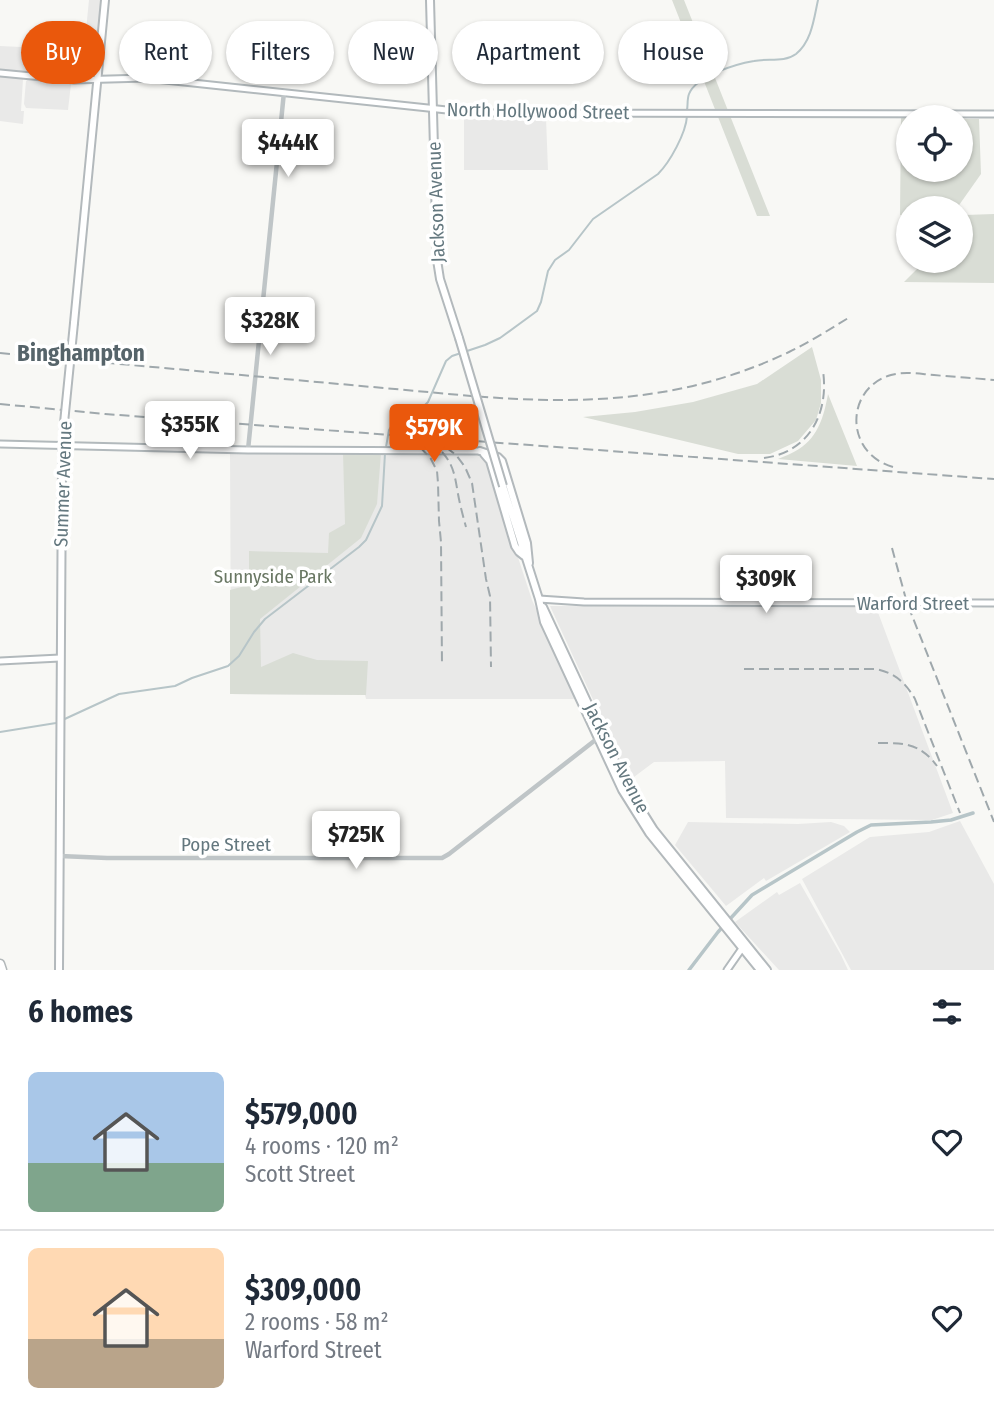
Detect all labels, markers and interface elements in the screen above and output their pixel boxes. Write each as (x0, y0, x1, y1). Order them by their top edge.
chip: Buy (21, 21, 105, 84)
chip: Rent (119, 21, 212, 84)
chip: Filters (226, 21, 334, 84)
chip: New (348, 21, 438, 84)
chip: Apartment (452, 21, 604, 84)
chip: House (618, 21, 728, 84)
street label: North Hollywood Street (447, 98, 630, 124)
map controls (896, 105, 973, 273)
button: locate (896, 105, 973, 182)
pin: $444K (239, 120, 337, 179)
text: $444K (258, 128, 318, 156)
street label: Jackson Avenue (422, 141, 450, 263)
button: layers (896, 196, 973, 273)
pin: $328K (221, 298, 319, 357)
text: $328K (241, 306, 299, 334)
district label: Binghampton (17, 339, 145, 367)
pin: $355K (141, 402, 239, 461)
pin: $579K (385, 405, 483, 464)
text: $355K (161, 410, 219, 438)
text: $579K (405, 413, 463, 441)
street label: Summer Avenue (49, 421, 77, 547)
pin: $309K (717, 556, 815, 615)
text: $309K (736, 564, 796, 592)
park label: Sunnyside Park (214, 565, 332, 588)
street label: Warford Street (857, 592, 970, 615)
street label: Jackson Avenue (579, 699, 655, 817)
pin: $725K (307, 812, 405, 871)
text: $725K (328, 820, 384, 848)
street label: Pope Street (181, 833, 272, 856)
icon: filters (928, 993, 966, 1031)
text: 6 homes (28, 994, 133, 1030)
text: $579,000 (245, 1096, 358, 1132)
icon: home (84, 1100, 168, 1184)
icon: heart (928, 1123, 966, 1161)
text: 4 rooms · 120 m² (245, 1132, 399, 1160)
text: Scott Street (245, 1160, 355, 1188)
text: $309,000 (245, 1272, 361, 1308)
icon: home (84, 1276, 168, 1360)
icon: heart (928, 1299, 966, 1337)
text: 2 rooms · 58 m² (245, 1308, 389, 1336)
text: Warford Street (245, 1336, 381, 1364)

